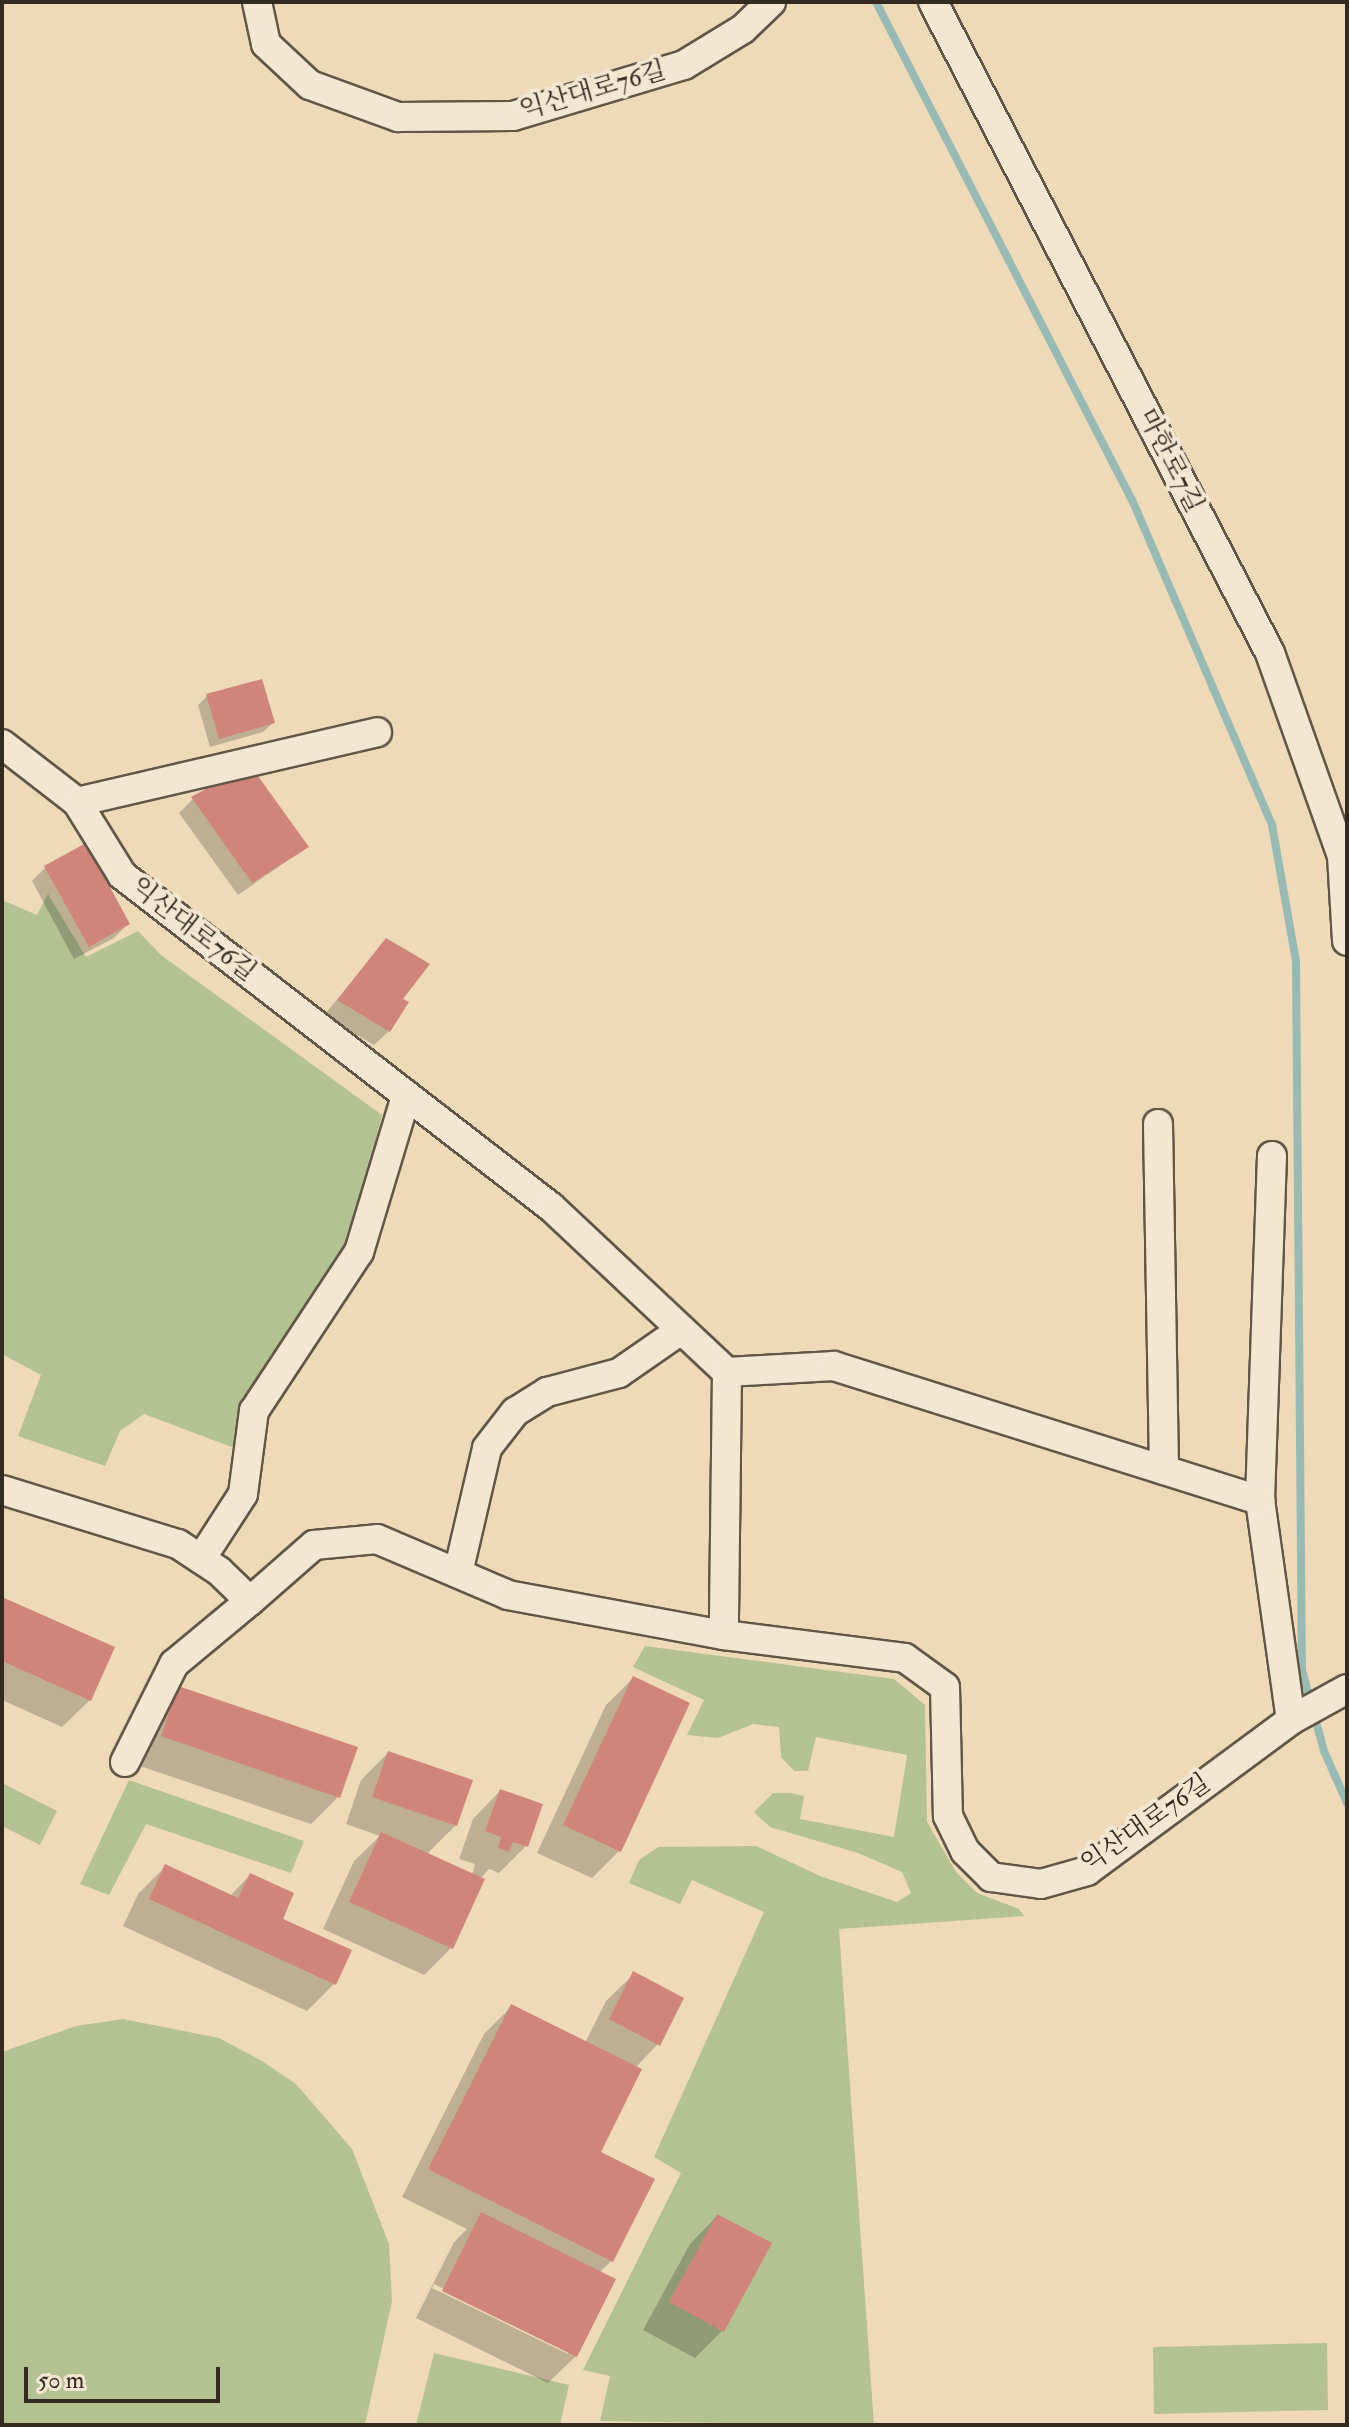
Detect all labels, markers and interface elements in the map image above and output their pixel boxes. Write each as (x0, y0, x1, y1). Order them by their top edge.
street label: 익산대로76길 (516, 55, 670, 127)
street label: 마한로7길 (1131, 404, 1209, 518)
street label: 익산대로76길 (124, 871, 262, 989)
street label: 익산대로76길 (1075, 1768, 1217, 1880)
scale bar (28, 2351, 224, 2401)
text: 50 m (38, 2365, 84, 2396)

